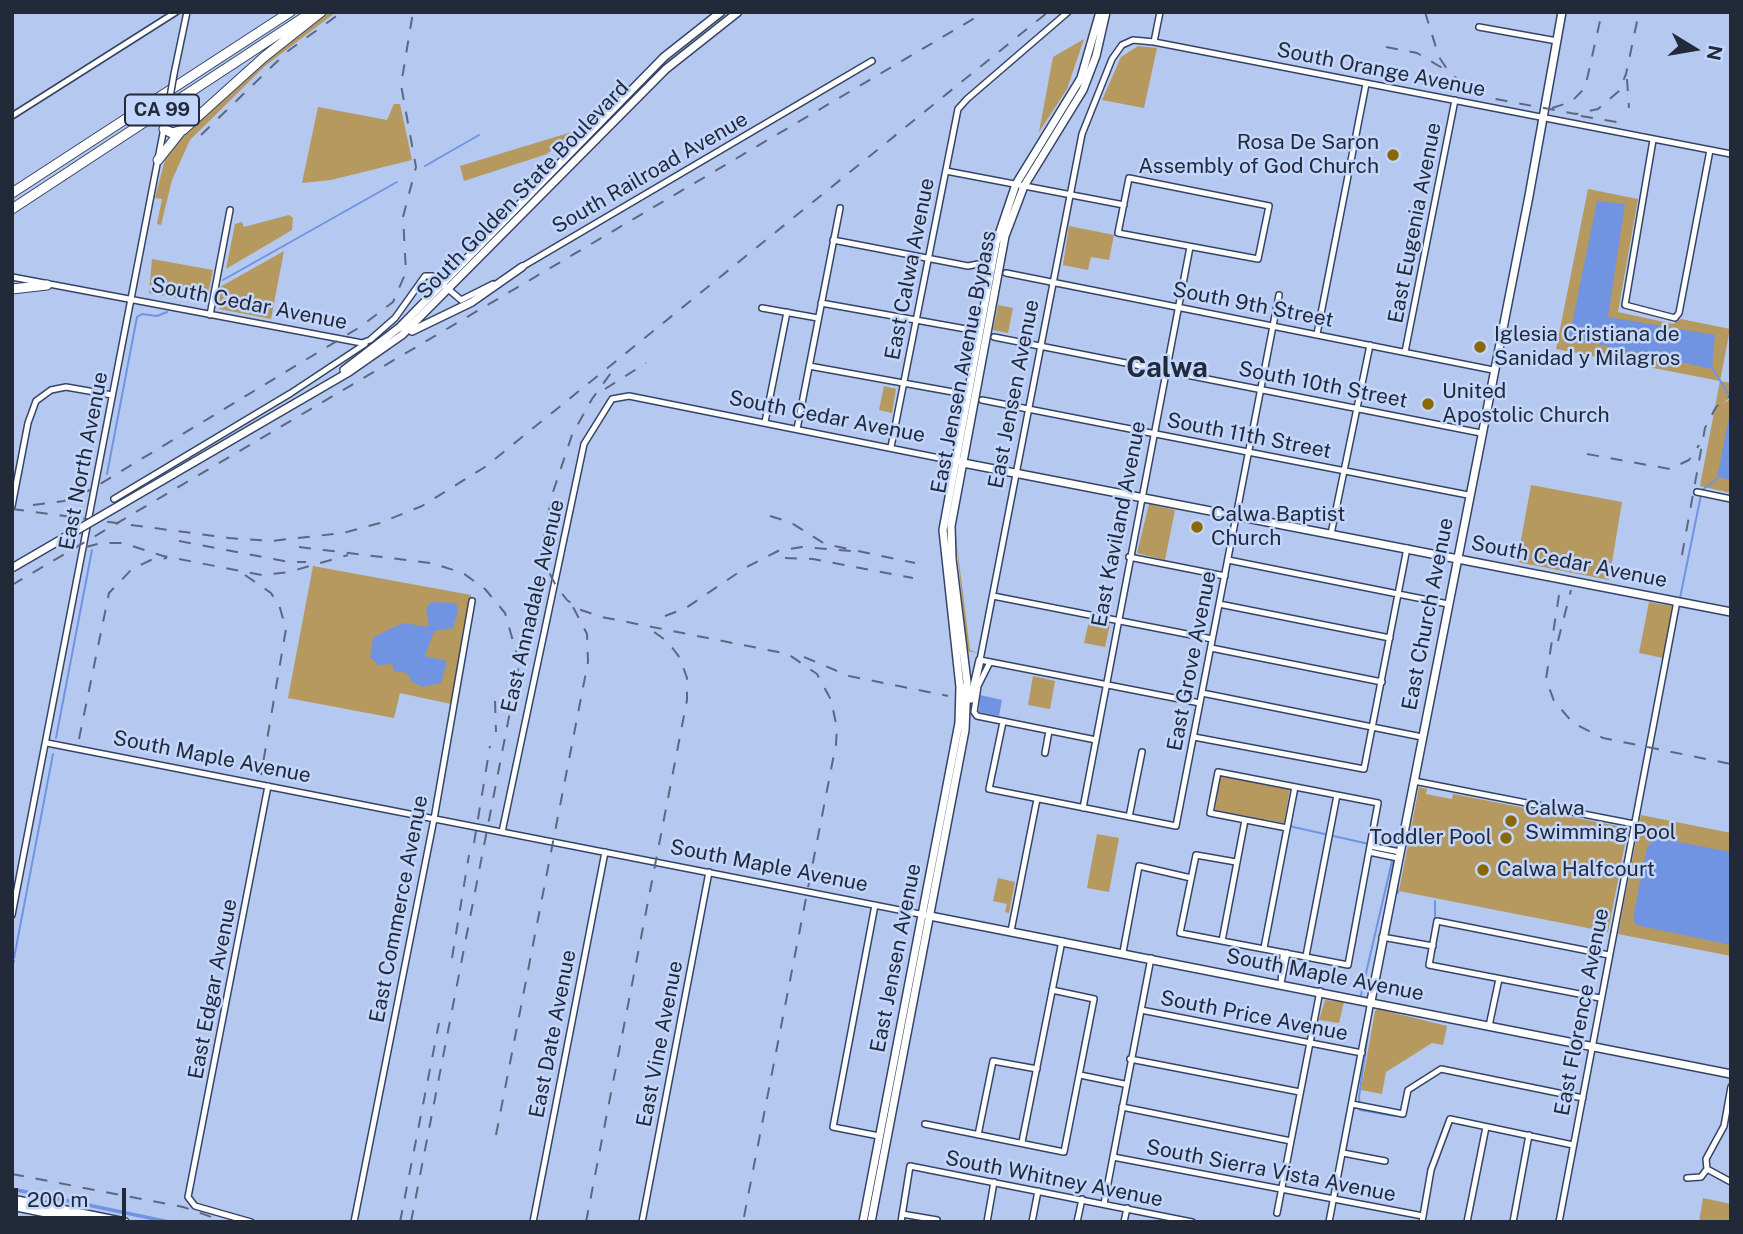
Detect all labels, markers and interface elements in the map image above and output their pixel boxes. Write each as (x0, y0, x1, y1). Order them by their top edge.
north arrow (1659, 14, 1729, 84)
street label: South Orange Avenue (1274, 37, 1488, 103)
text: N (1702, 44, 1727, 62)
street label: South Golden State Boulevard (412, 75, 634, 305)
road number: CA 99 (125, 94, 199, 125)
street label: South Railroad Avenue (548, 107, 752, 239)
street label: East Eugenia Avenue (1383, 121, 1447, 325)
place label: Rosa De Saron Assembly of God Church (1138, 130, 1379, 180)
marker: Rosa De Saron Assembly of God Church (1385, 147, 1401, 163)
street label: East Calwa Avenue (880, 176, 940, 362)
street label: East Jensen Avenue Bypass (926, 228, 1002, 496)
street label: South Cedar Avenue (149, 273, 349, 335)
street label: South 9th Street (1170, 277, 1336, 333)
street label: East Jensen Avenue (983, 297, 1045, 491)
place label: Iglesia Cristiana de Sanidad y Milagros (1494, 322, 1680, 372)
marker: Iglesia Cristiana de Sanidad y Milagros (1472, 339, 1488, 355)
district label: Calwa (1126, 351, 1208, 385)
street label: South 10th Street (1236, 356, 1410, 414)
street label: East North Avenue (54, 370, 114, 552)
place label: United Apostolic Church (1442, 379, 1610, 429)
street label: South Cedar Avenue (727, 386, 927, 448)
marker: United Apostolic Church (1420, 396, 1436, 412)
street label: South 11th Street (1164, 408, 1334, 464)
street label: East Kaviland Avenue (1087, 419, 1151, 629)
street label: East Annadale Avenue (496, 497, 570, 715)
place label: Calwa Baptist Church (1211, 502, 1345, 552)
street label: East Church Avenue (1397, 516, 1459, 712)
marker: Calwa Baptist Church (1189, 519, 1205, 535)
street label: South Cedar Avenue (1469, 531, 1669, 593)
street label: East Grove Avenue (1162, 569, 1222, 753)
street label: South Maple Avenue (111, 725, 313, 789)
street label: East Commerce Avenue (365, 793, 433, 1025)
place label: Calwa Swimming Pool (1525, 796, 1676, 846)
marker: Calwa Swimming Pool (1503, 813, 1519, 829)
place label: Toddler Pool (1370, 825, 1492, 851)
marker: Toddler Pool (1498, 830, 1514, 846)
street label: South Maple Avenue (668, 834, 870, 898)
place label: Calwa Halfcourt (1497, 857, 1655, 883)
street label: East Jensen Avenue (865, 861, 927, 1055)
marker: Calwa Halfcourt (1475, 862, 1491, 878)
street label: East Edgar Avenue (183, 897, 243, 1081)
street label: East Florence Avenue (1550, 906, 1614, 1118)
street label: South Maple Avenue (1224, 943, 1426, 1007)
street label: East Date Avenue (524, 948, 582, 1120)
street label: East Vine Avenue (632, 959, 688, 1129)
street label: South Price Avenue (1158, 985, 1350, 1047)
street label: South Sierra Vista Avenue (1144, 1134, 1398, 1208)
street label: South Whitney Avenue (943, 1146, 1165, 1212)
scale bar (18, 1174, 130, 1218)
text: 200 m (27, 1187, 88, 1212)

